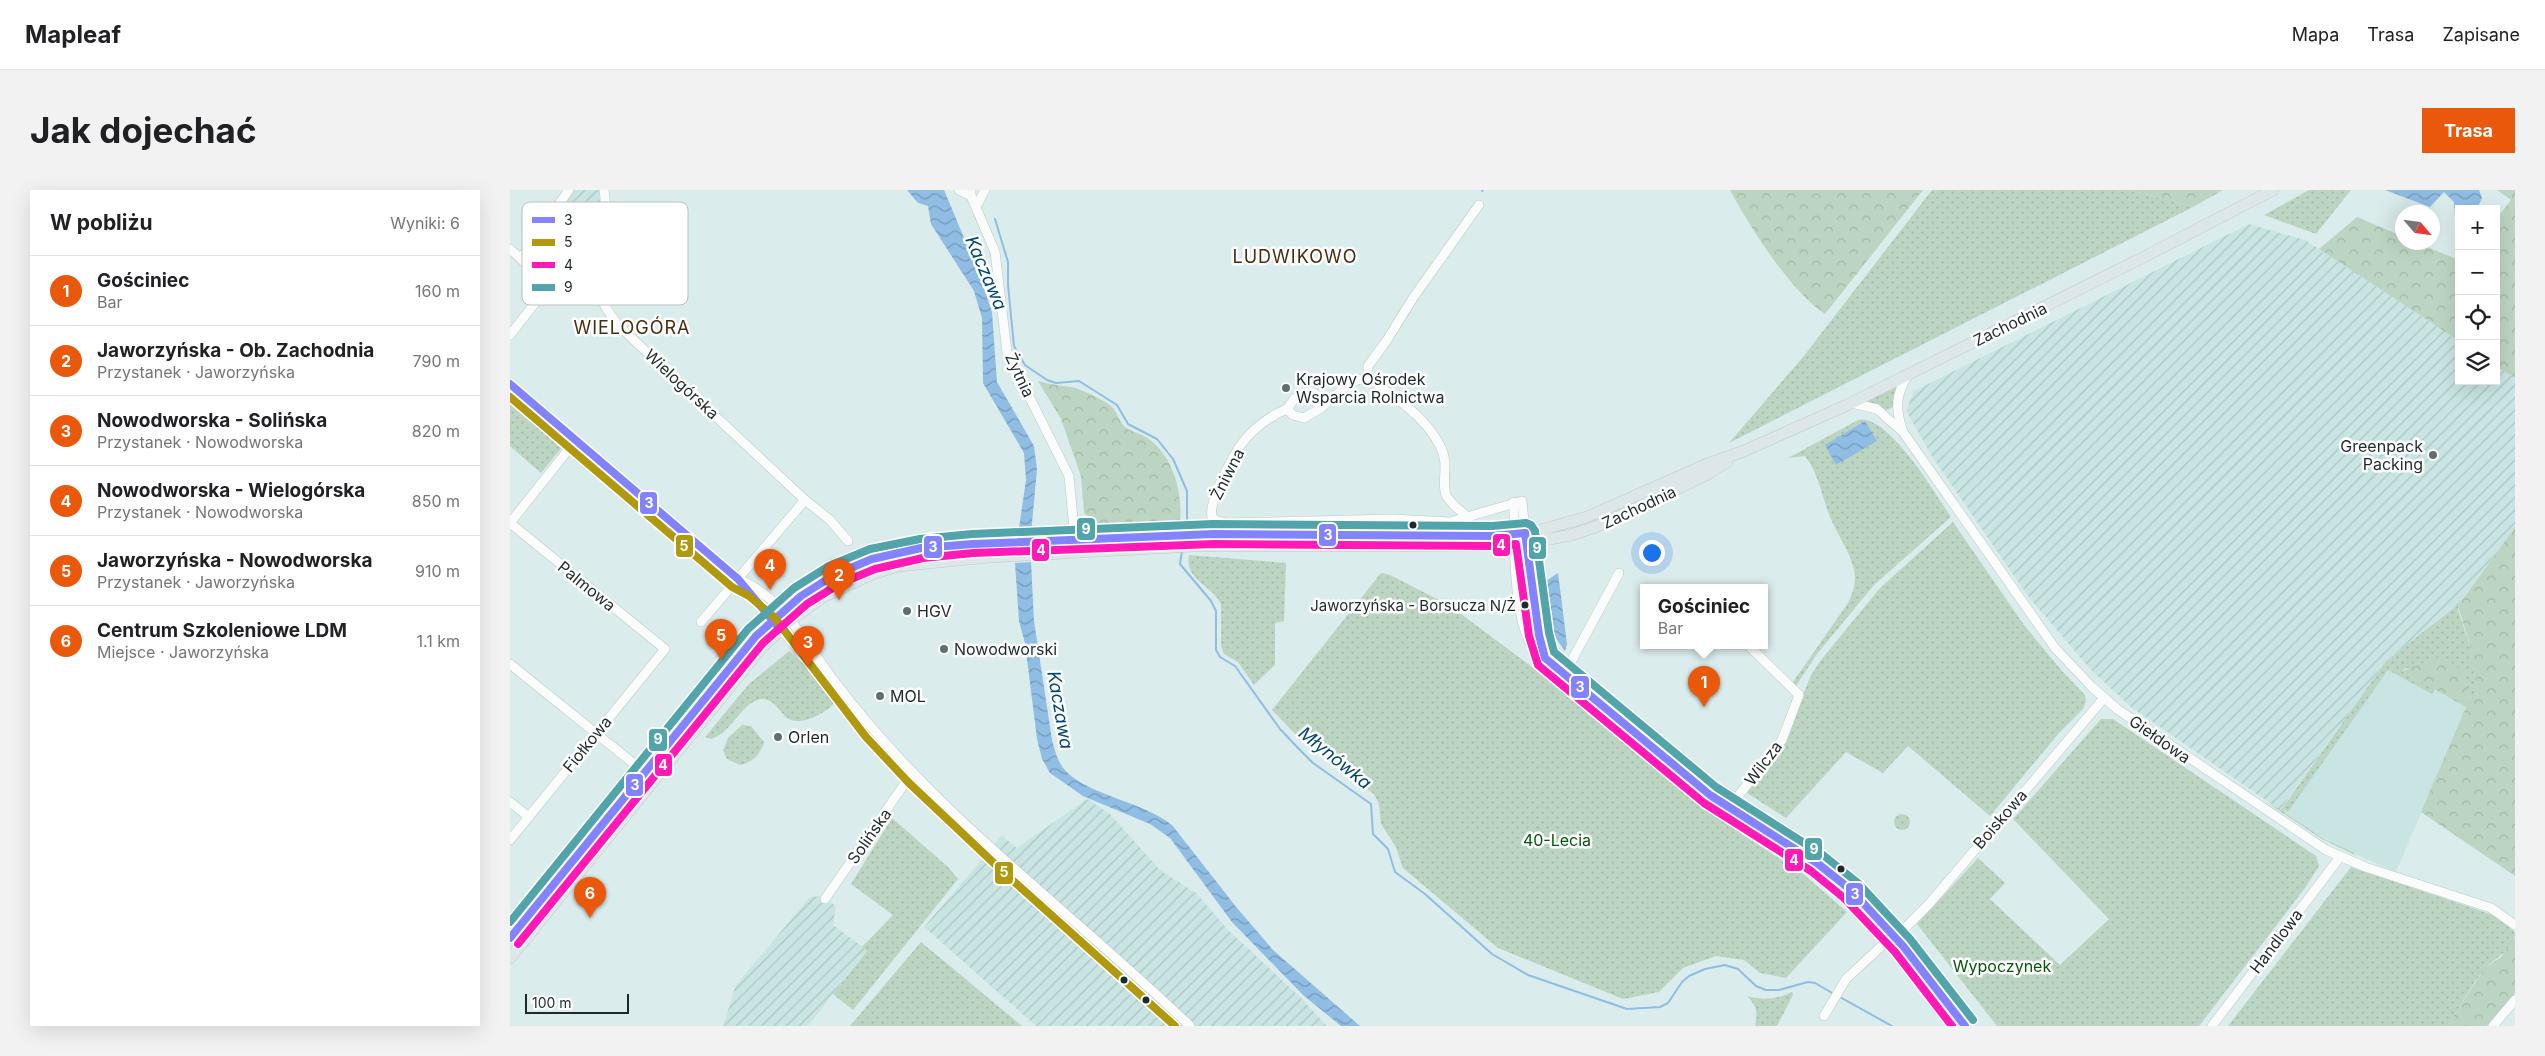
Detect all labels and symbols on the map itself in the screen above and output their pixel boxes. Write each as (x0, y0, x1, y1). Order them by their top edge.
legend (522, 202, 688, 305)
north arrow (2395, 205, 2440, 250)
text: 3 (564, 211, 573, 228)
text: 5 (564, 233, 573, 250)
water label: Kaczawa (961, 233, 1011, 313)
district label: LUDWIKOWO (1233, 246, 1357, 267)
text: 4 (564, 256, 573, 273)
text: 9 (564, 278, 573, 295)
street label: Zachodnia (1970, 298, 2050, 350)
district label: WIELOGÓRA (573, 316, 691, 338)
street label: Wielogórska (641, 345, 723, 423)
street label: Żytnia (1001, 350, 1039, 400)
place label: Krajowy Ośrodek Wsparcia Rolnictwa (1296, 369, 1444, 407)
marker: Krajowy Ośrodek Wsparcia Rolnictwa (1280, 382, 1292, 394)
place label: Greenpack Packing (2340, 436, 2423, 474)
street label: Żniwna (1206, 445, 1248, 503)
marker: Greenpack Packing (2427, 449, 2439, 461)
street label: Zachodnia (1599, 481, 1679, 533)
line badge: 3 (639, 491, 658, 515)
text: 3 (644, 494, 654, 511)
line badge: 9 (1076, 517, 1096, 541)
text: 9 (1081, 520, 1091, 537)
unlabelled marker (1408, 520, 1418, 530)
line badge: 3 (1318, 523, 1337, 547)
text: 3 (1323, 526, 1333, 543)
line badge: 4 (1492, 533, 1511, 557)
line badge: 5 (675, 534, 694, 558)
line badge: 3 (923, 535, 943, 559)
text: 4 (1496, 536, 1506, 553)
line badge: 9 (1528, 536, 1547, 560)
text: 5 (680, 537, 689, 554)
text: 3 (928, 538, 938, 555)
line badge: 4 (1031, 538, 1050, 562)
text: 9 (1532, 539, 1542, 556)
your location (1639, 540, 1665, 566)
text: 4 (1036, 541, 1046, 558)
pin: 4 (754, 549, 786, 590)
street label: Palmowa (554, 557, 620, 615)
pin: 2 (823, 559, 855, 600)
place label: Jaworzyńska - Borsucza N/Ż (1310, 596, 1516, 615)
marker: Jaworzyńska - Borsucza N/Ż (1520, 600, 1530, 610)
place label: HGV (917, 601, 952, 621)
marker: HGV (901, 605, 913, 617)
pin: 5 (705, 619, 737, 660)
pin: 3 (792, 626, 824, 667)
place label: Nowodworski (954, 639, 1057, 659)
marker: Nowodworski (938, 643, 950, 655)
pin: 1 (1688, 666, 1720, 707)
water label: Kaczawa (1043, 669, 1078, 750)
line badge: 3 (1570, 675, 1590, 699)
text: 3 (1575, 678, 1585, 695)
place label: MOL (890, 686, 926, 706)
marker: MOL (874, 690, 886, 702)
street label: Giełdowa (2126, 711, 2194, 767)
street label: Fiołkowa (558, 712, 616, 776)
water label: Młynówka (1295, 722, 1376, 793)
place label: Orlen (788, 727, 829, 747)
line badge: 9 (648, 728, 668, 752)
text: 9 (653, 730, 663, 747)
marker: Orlen (772, 731, 784, 743)
street label: Wilcza (1740, 737, 1786, 789)
line badge: 4 (654, 753, 673, 777)
text: 4 (658, 756, 668, 773)
line badge: 3 (625, 773, 644, 797)
text: 3 (630, 776, 640, 793)
street label: Boiskowa (1969, 785, 2031, 853)
street label: Solińska (843, 804, 895, 868)
park label: 40-Lecia (1523, 830, 1591, 850)
line badge: 9 (1804, 837, 1823, 861)
text: 9 (1809, 840, 1819, 857)
line badge: 4 (1784, 848, 1804, 872)
text: 4 (1789, 851, 1799, 868)
line badge: 5 (994, 861, 1014, 885)
text: 5 (1000, 863, 1009, 880)
unlabelled marker (1836, 864, 1846, 874)
pin: 6 (574, 877, 606, 918)
line badge: 3 (1845, 882, 1864, 906)
text: 3 (1850, 885, 1860, 902)
street label: Handlowa (2245, 905, 2307, 977)
park label: Wypoczynek (1953, 956, 2051, 976)
unlabelled marker (1119, 975, 1129, 985)
scale bar (525, 991, 629, 1014)
unlabelled marker (1141, 995, 1151, 1005)

